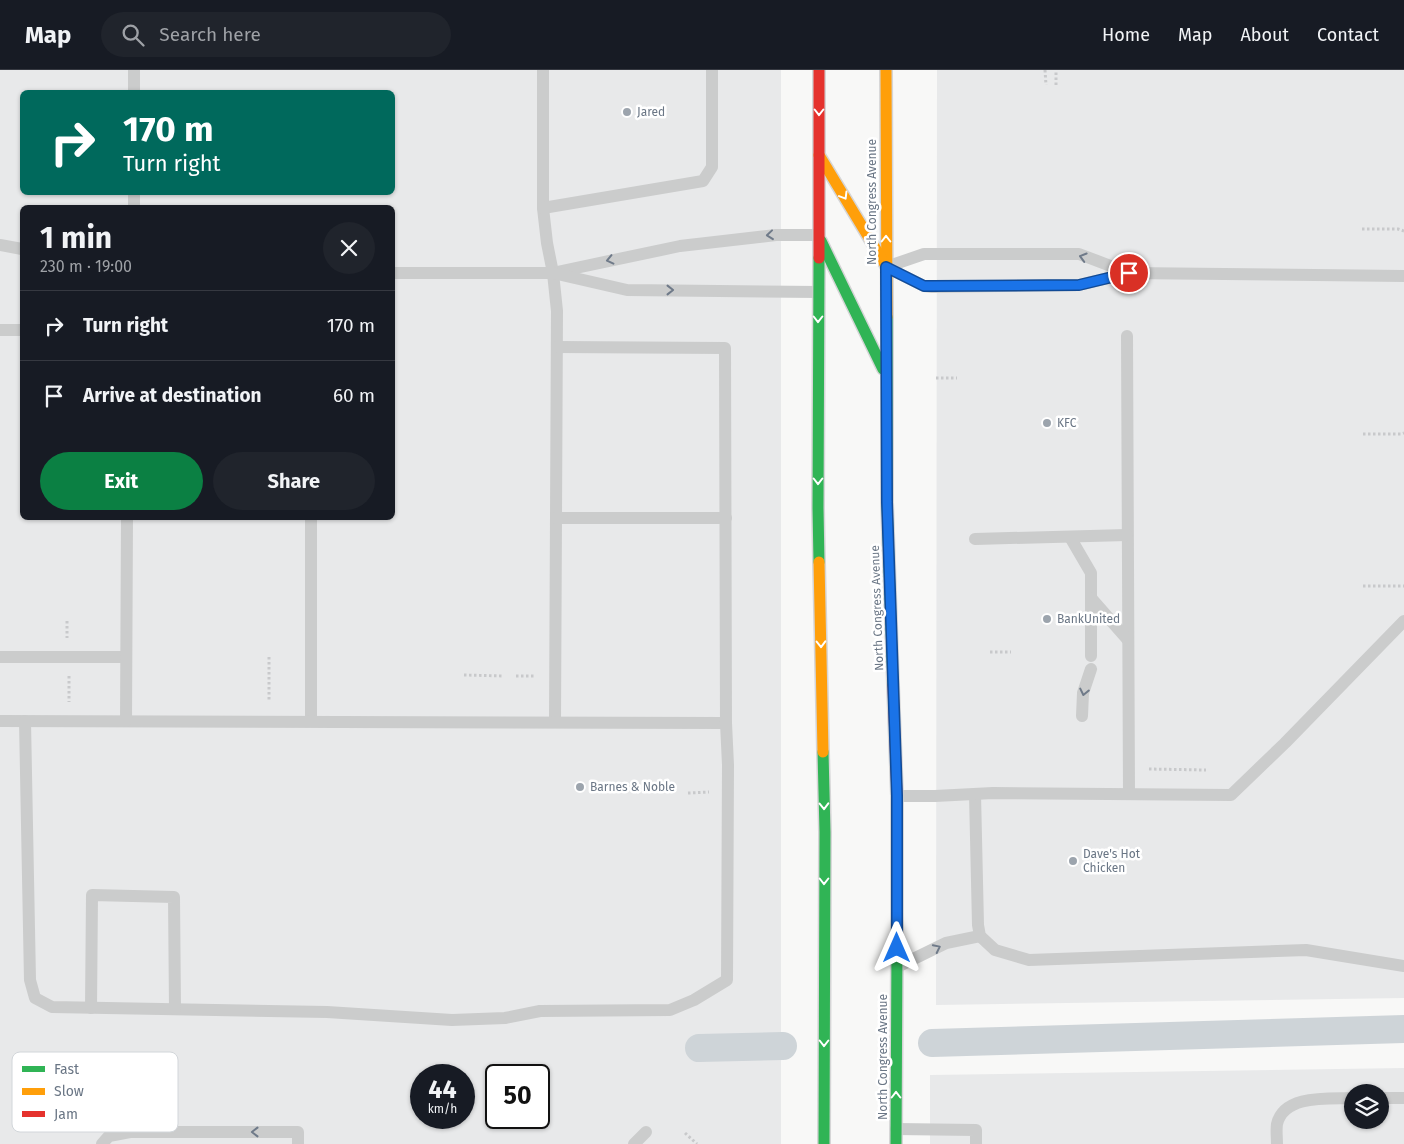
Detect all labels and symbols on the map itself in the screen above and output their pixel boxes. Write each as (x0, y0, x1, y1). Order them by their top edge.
place label: Jared (637, 105, 665, 119)
marker: Jared (621, 106, 633, 118)
one-way arrow (814, 108, 824, 116)
street label: North Congress Avenue (865, 139, 879, 265)
one-way arrow (837, 190, 847, 199)
one-way arrow (766, 230, 774, 241)
one-way arrow (881, 234, 891, 242)
one-way arrow (1080, 252, 1088, 262)
pin (1108, 252, 1150, 294)
one-way arrow (605, 254, 614, 265)
one-way arrow (666, 285, 674, 295)
one-way arrow (813, 315, 823, 323)
place label: KFC (1057, 416, 1077, 430)
marker: KFC (1041, 417, 1053, 429)
one-way arrow (813, 478, 823, 485)
street label: North Congress Avenue (868, 545, 886, 671)
place label: BankUnited (1057, 612, 1120, 626)
marker: BankUnited (1041, 613, 1053, 625)
one-way arrow (816, 640, 826, 648)
one-way arrow (1079, 687, 1090, 696)
place label: Barnes & Noble (590, 780, 675, 794)
marker: Barnes & Noble (574, 781, 586, 793)
one-way arrow (819, 802, 829, 810)
place label: Dave's Hot Chicken (1083, 847, 1141, 875)
marker: Dave's Hot Chicken (1067, 855, 1079, 867)
one-way arrow (819, 878, 829, 885)
position arrow (870, 921, 922, 973)
one-way arrow (932, 944, 941, 954)
street label: North Congress Avenue (876, 994, 890, 1120)
one-way arrow (819, 1040, 829, 1048)
legend (12, 1052, 178, 1132)
text: Fast (54, 1061, 80, 1078)
speed limit sign: 50 (485, 1064, 550, 1129)
text: Slow (54, 1083, 84, 1100)
one-way arrow (891, 1091, 901, 1099)
text: Jam (54, 1106, 78, 1123)
one-way arrow (251, 1127, 258, 1137)

